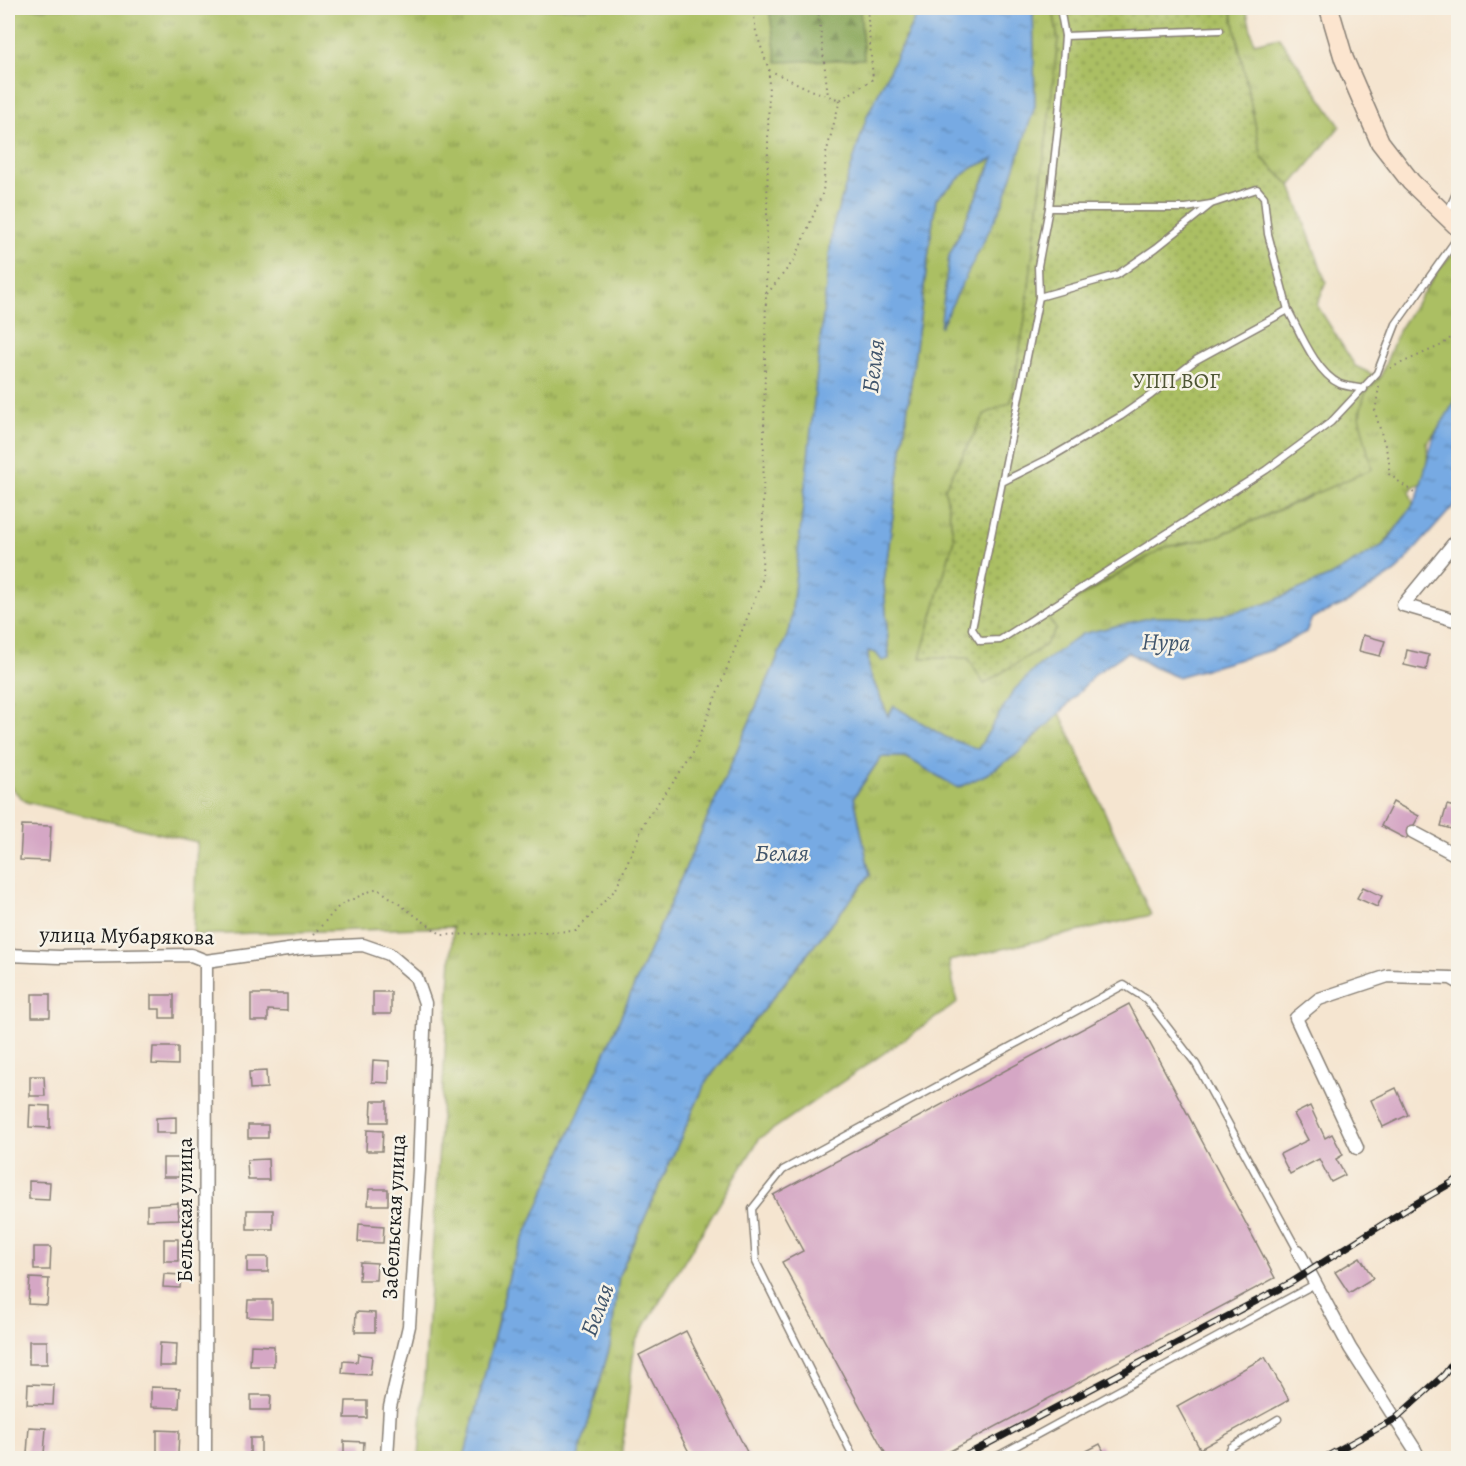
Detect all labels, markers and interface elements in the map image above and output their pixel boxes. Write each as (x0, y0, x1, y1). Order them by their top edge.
water label: Белая (854, 337, 892, 395)
park label: УПП ВОГ (1132, 366, 1220, 396)
water label: Нура (1141, 625, 1191, 659)
water label: Белая (755, 837, 809, 869)
street label: улица Мубарякова (38, 919, 216, 953)
street label: Забельская улица (375, 1133, 413, 1301)
street label: Бельская улица (170, 1136, 200, 1283)
water label: Белая (572, 1279, 622, 1341)

